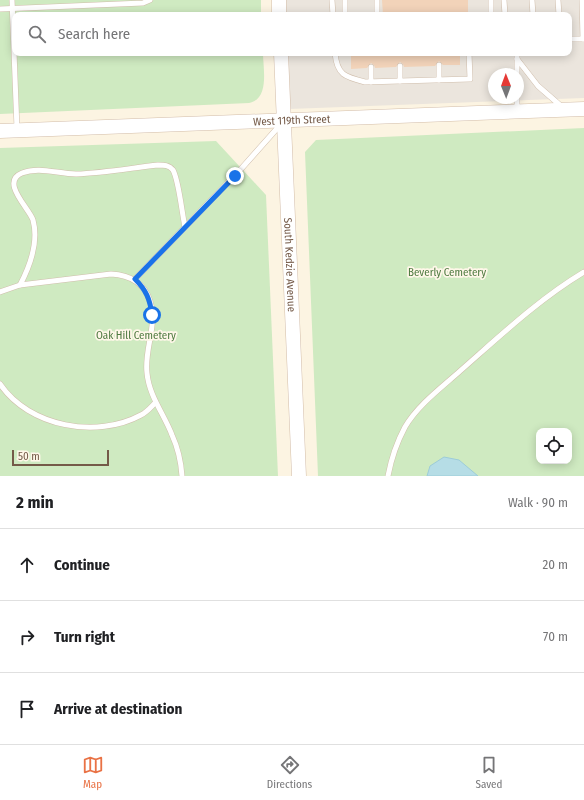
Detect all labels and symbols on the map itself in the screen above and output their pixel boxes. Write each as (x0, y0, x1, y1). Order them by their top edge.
north arrow (488, 68, 524, 104)
street label: West 119th Street (253, 112, 331, 128)
route end (226, 167, 244, 185)
street label: South Kedzie Avenue (282, 217, 299, 312)
park label: Beverly Cemetery (408, 266, 486, 279)
route start (143, 306, 161, 324)
park label: Oak Hill Cemetery (96, 329, 176, 342)
scale bar (12, 448, 109, 467)

